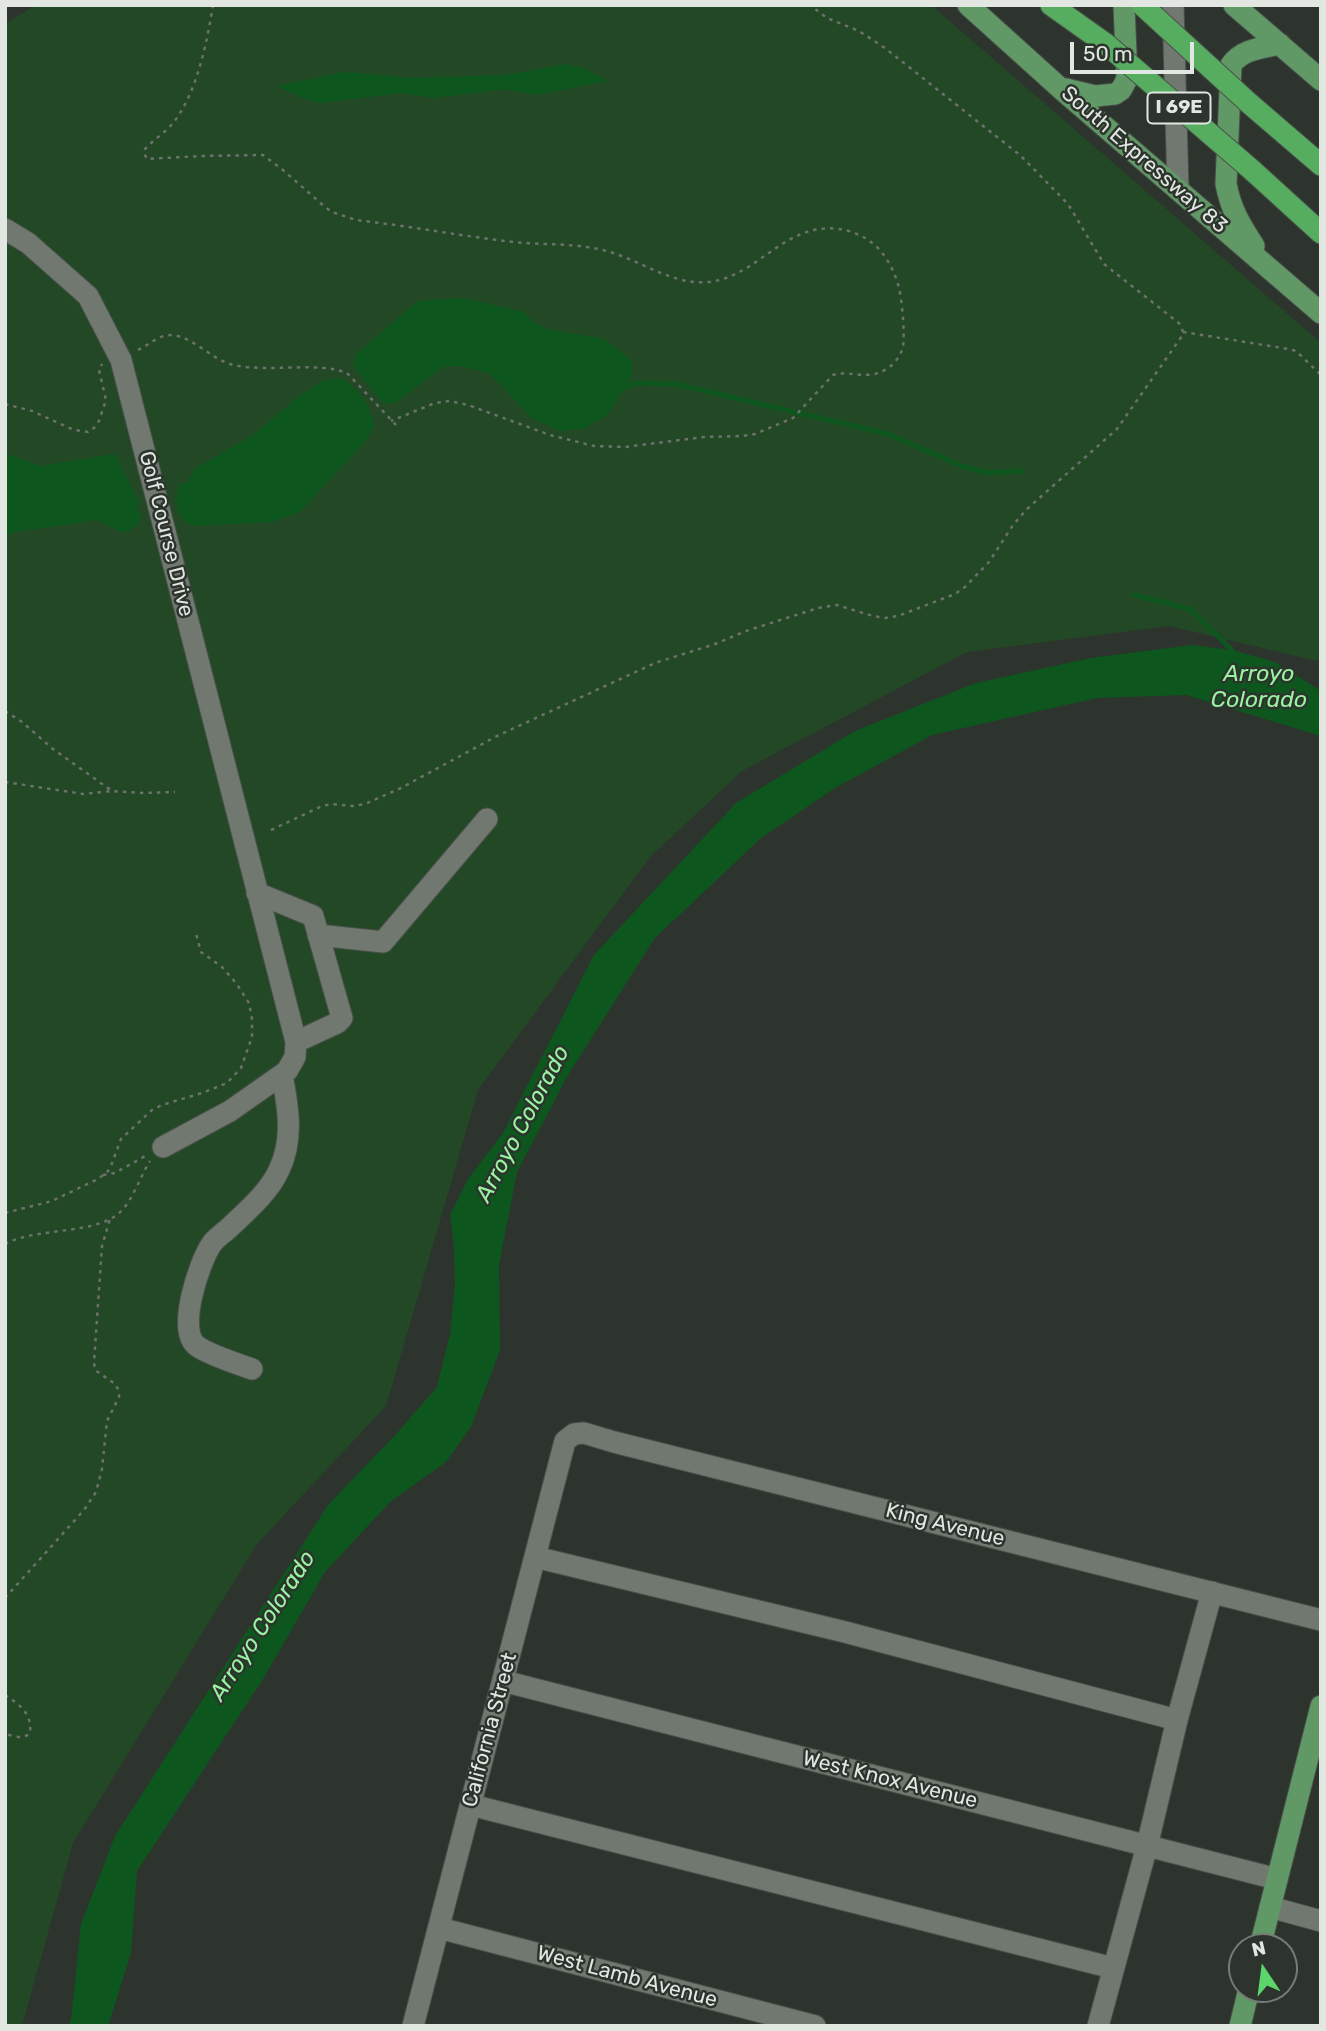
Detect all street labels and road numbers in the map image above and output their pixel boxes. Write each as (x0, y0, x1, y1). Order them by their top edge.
street label: South Expressway 83 (1056, 81, 1232, 239)
road number: I 69E (1148, 92, 1210, 124)
street label: Golf Course Drive (133, 449, 199, 619)
street label: King Avenue (883, 1498, 1007, 1552)
street label: California Street (457, 1650, 523, 1810)
street label: West Knox Avenue (800, 1746, 980, 1814)
street label: West Lamb Avenue (534, 1941, 720, 2013)

